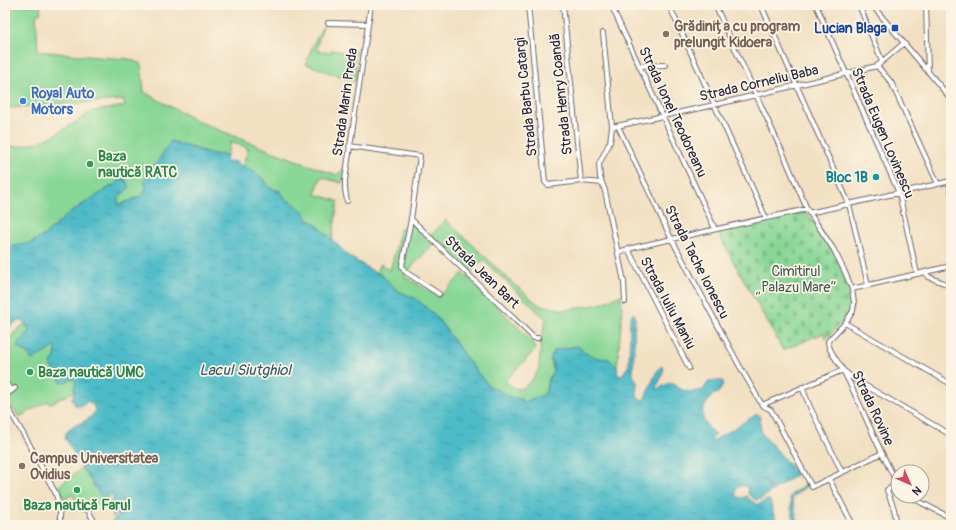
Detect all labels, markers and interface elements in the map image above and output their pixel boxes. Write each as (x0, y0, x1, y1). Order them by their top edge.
place label: Grădinița cu program prelungit Kidoera (674, 18, 801, 51)
place label: Lucian Blaga (814, 20, 887, 37)
marker: Lucian Blaga (890, 23, 900, 33)
marker: Grădinița cu program prelungit Kidoera (661, 29, 671, 39)
street label: Strada Henry Coandă (546, 32, 576, 156)
street label: Strada Barbu Catargi (511, 36, 541, 157)
street label: Strada Ionel Teodoreanu (635, 44, 711, 180)
street label: Strada Marin Preda (329, 47, 361, 157)
street label: Strada Corneliu Baba (698, 61, 820, 105)
street label: Strada Eugen Lovinescu (848, 65, 918, 201)
place label: Royal Auto Motors (31, 85, 95, 118)
marker: Royal Auto Motors (18, 96, 28, 106)
place label: Baza nautică RATC (98, 148, 178, 181)
marker: Baza nautică RATC (85, 159, 95, 169)
place label: Bloc 1B (826, 169, 868, 186)
marker: Bloc 1B (871, 172, 881, 182)
street label: Strada Tache Ionescu (661, 202, 733, 322)
street label: Strada Jean Bart (441, 232, 523, 312)
street label: Strada Iuliu Maniu (636, 254, 700, 352)
park label: Cimitirul „Palazu Mare” (756, 263, 836, 296)
water label: Lacul Siutghiol (199, 361, 292, 380)
place label: Baza nautică UMC (38, 364, 144, 381)
marker: Baza nautică UMC (25, 367, 35, 377)
street label: Strada Rovine (848, 368, 898, 448)
place label: Campus Universitatea Ovidius (30, 450, 159, 483)
marker: Campus Universitatea Ovidius (17, 461, 27, 471)
north arrow (890, 464, 930, 504)
text: N (909, 483, 924, 498)
marker: Baza nautică Farul (72, 485, 82, 495)
place label: Baza nautică Farul (23, 497, 131, 514)

